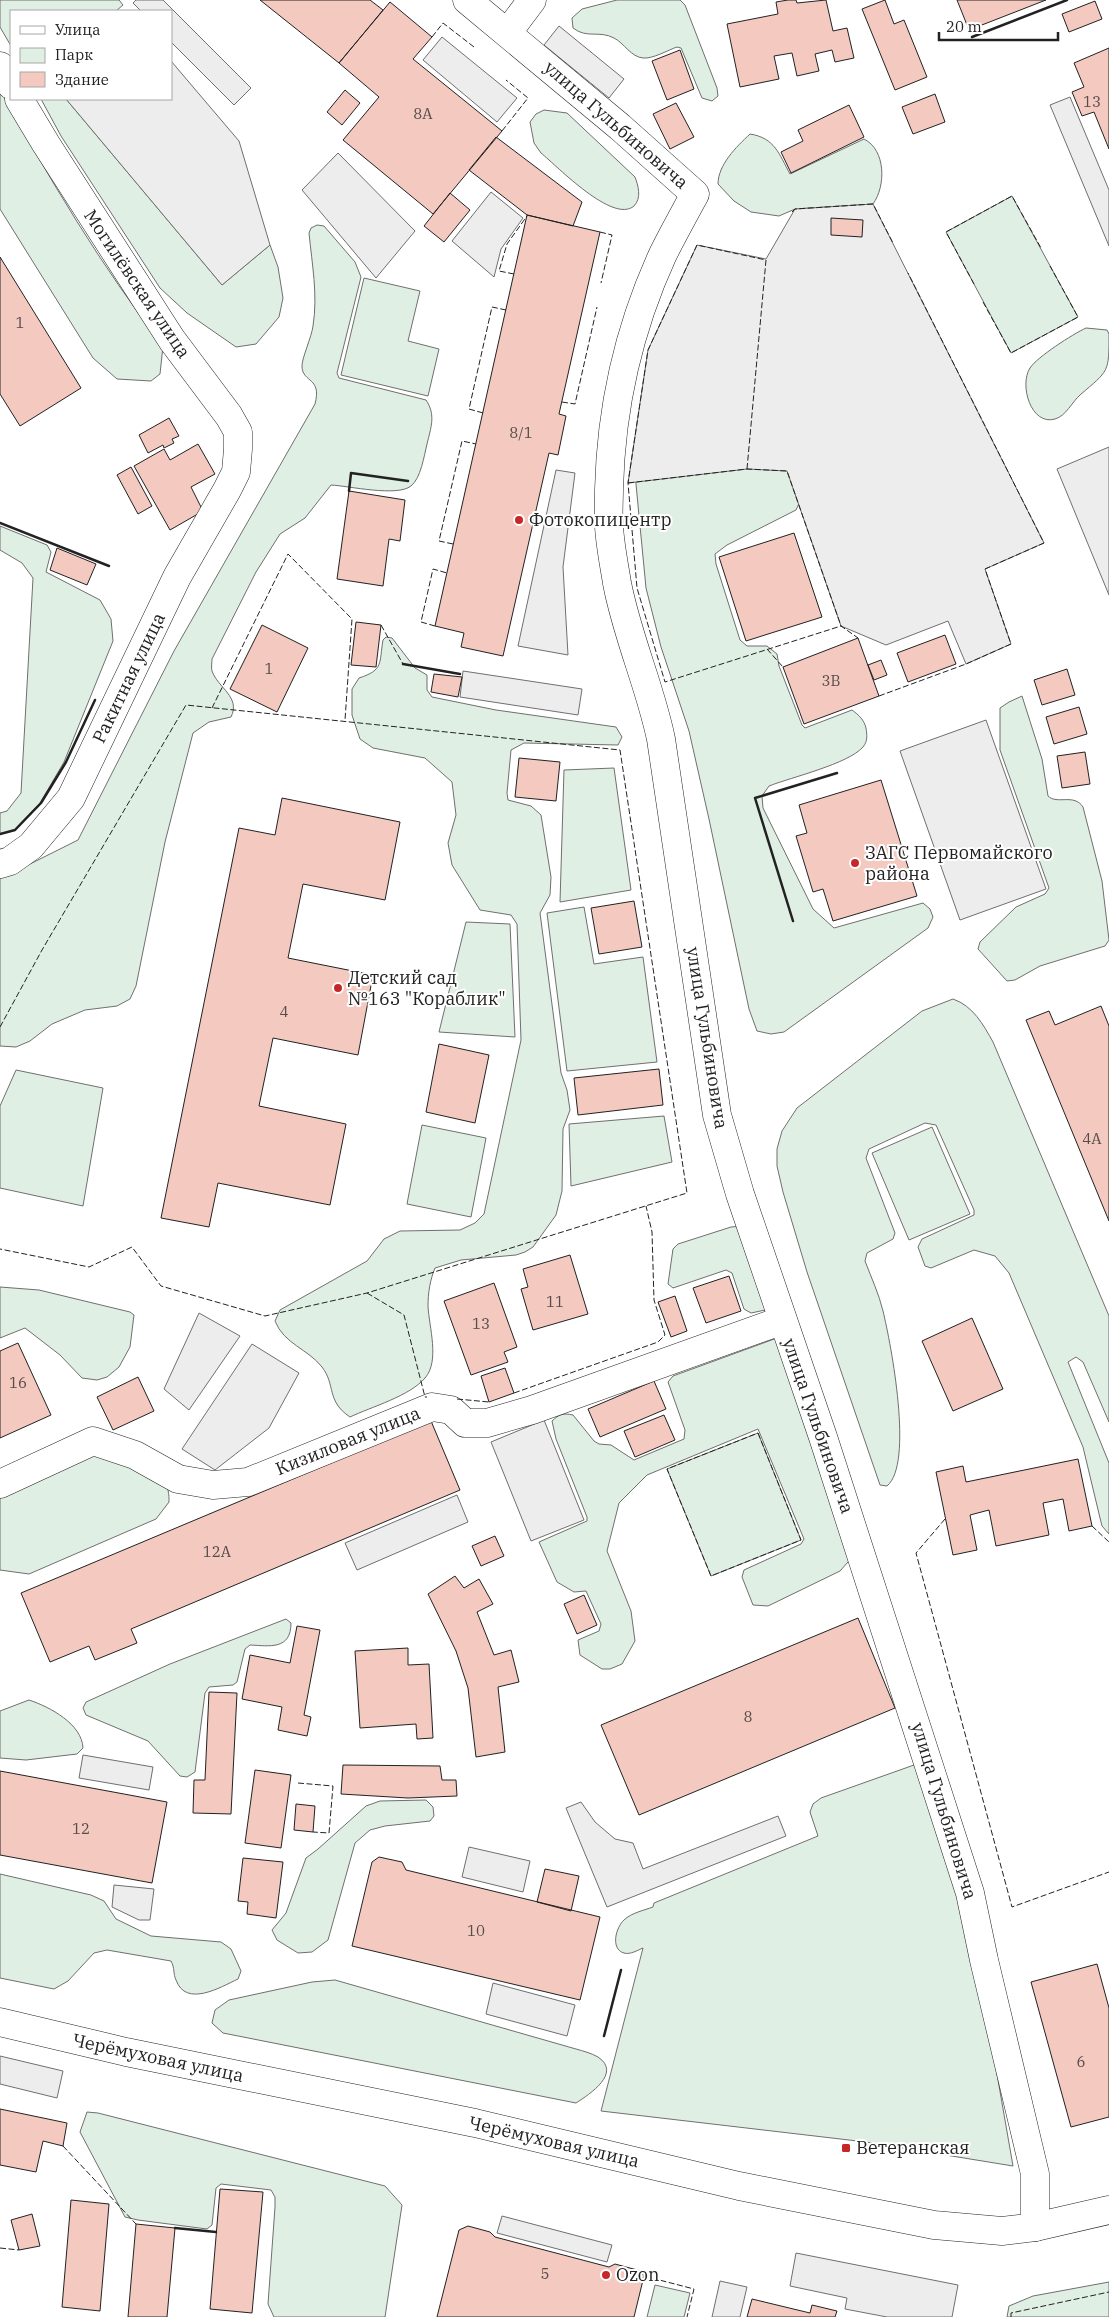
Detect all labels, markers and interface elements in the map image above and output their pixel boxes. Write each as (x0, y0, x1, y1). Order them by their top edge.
legend (10, 10, 172, 100)
scale bar (939, 10, 1058, 42)
text: 20 m (946, 17, 982, 36)
text: Улица (55, 20, 100, 39)
text: Парк (55, 45, 93, 64)
street label: улица Гульбиновича (539, 56, 693, 194)
text: Здание (55, 70, 109, 89)
house number: 13 (1083, 92, 1101, 111)
house number: 8А (413, 104, 433, 123)
street label: Могилёвская улица (79, 205, 196, 363)
house number: 1 (15, 313, 25, 332)
house number: 8/1 (509, 423, 533, 442)
place label: Фотокопицентр (529, 508, 672, 531)
marker: Фотокопицентр (513, 514, 525, 526)
street label: Ракитная улица (87, 609, 170, 747)
house number: 1 (264, 659, 274, 678)
house number: 3В (821, 671, 841, 690)
place label: ЗАГС Первомайского района (865, 841, 1053, 885)
marker: ЗАГС Первомайского района (849, 857, 861, 869)
street label: улица Гульбиновича (682, 945, 733, 1131)
place label: Детский сад №163 "Кораблик" (348, 966, 506, 1010)
marker: Детский сад №163 "Кораблик" (332, 982, 344, 994)
house number: 4 (279, 1002, 289, 1021)
house number: 4А (1082, 1129, 1102, 1148)
house number: 11 (546, 1292, 564, 1311)
house number: 13 (472, 1314, 490, 1333)
street label: улица Гульбиновича (778, 1335, 859, 1517)
house number: 16 (9, 1373, 27, 1392)
street label: Кизиловая улица (272, 1401, 424, 1480)
house number: 12А (203, 1542, 232, 1561)
house number: 8 (743, 1707, 753, 1726)
street label: улица Гульбиновича (907, 1720, 982, 1902)
house number: 12 (72, 1819, 90, 1838)
house number: 10 (467, 1921, 485, 1940)
street label: Черёмуховая улица (70, 2028, 246, 2087)
house number: 6 (1076, 2052, 1086, 2071)
street label: Черёмуховая улица (466, 2111, 642, 2172)
place label: Ветеранская (856, 2136, 970, 2159)
marker: Ветеранская (840, 2142, 852, 2154)
place label: Ozon (616, 2263, 660, 2286)
house number: 5 (540, 2264, 550, 2283)
marker: Ozon (600, 2269, 612, 2281)

